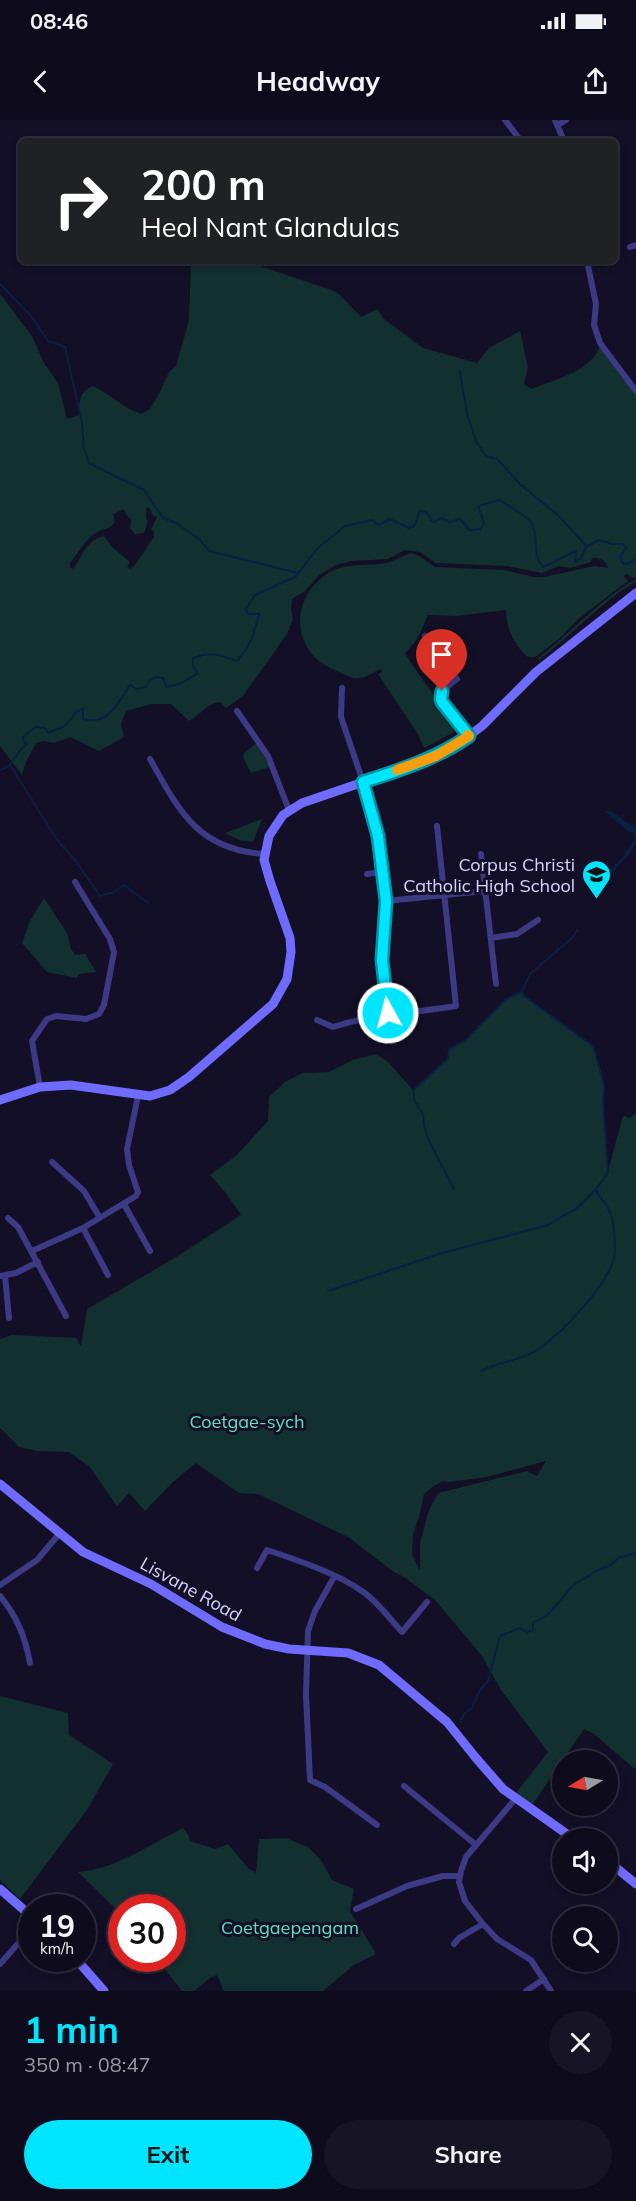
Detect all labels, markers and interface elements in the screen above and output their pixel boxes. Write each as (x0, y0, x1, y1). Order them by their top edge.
text: 08:46 (30, 7, 88, 35)
text: Headway (256, 64, 380, 98)
icon: back (24, 65, 57, 98)
icon: share (579, 65, 612, 98)
text: 200 m (141, 158, 266, 211)
icon: right (42, 162, 120, 240)
text: Heol Nant Glandulas (141, 210, 400, 244)
pin (416, 629, 467, 691)
icon: arrive (425, 638, 458, 671)
place label: Corpus Christi Catholic High School (403, 853, 575, 897)
school or university icon: Corpus Christi Catholic High School (580, 858, 612, 900)
position arrow (356, 981, 420, 1045)
park label: Coetgae-sych (190, 1410, 304, 1433)
street label: Lisvane Road (136, 1552, 246, 1626)
north arrow (552, 1750, 618, 1816)
map controls (552, 1750, 618, 1972)
button: sound (552, 1828, 618, 1894)
speed limit sign: 30 (108, 1894, 186, 1972)
button: search (552, 1906, 618, 1972)
text: 19 (39, 1907, 75, 1945)
park label: Coetgaepengam (221, 1916, 359, 1939)
text: km/h (40, 1939, 74, 1958)
text: 1 min (24, 2007, 119, 2052)
button: close (549, 2011, 612, 2074)
text: 350 m · 08:47 (24, 2052, 150, 2077)
button: Exit (24, 2120, 312, 2189)
button: Share (324, 2120, 612, 2189)

